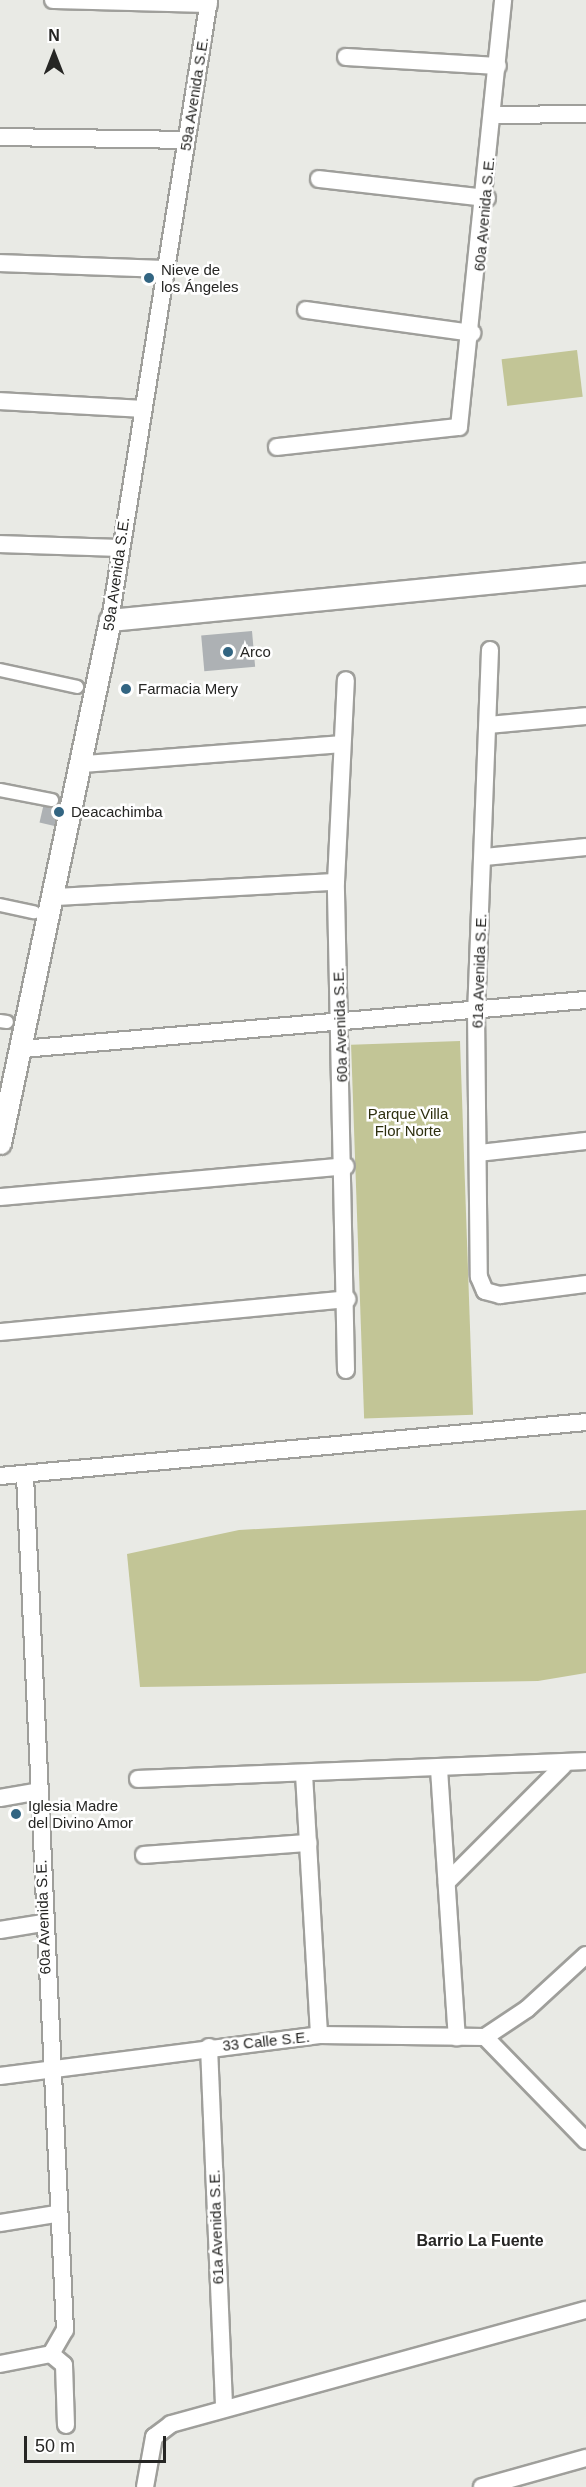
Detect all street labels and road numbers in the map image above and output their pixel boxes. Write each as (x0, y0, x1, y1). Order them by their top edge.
street label: 59a Avenida S.E. (176, 35, 212, 153)
street label: 60a Avenida S.E. (470, 156, 498, 272)
street label: 59a Avenida S.E. (99, 515, 133, 633)
street label: 61a Avenida S.E. (468, 913, 490, 1029)
street label: 60a Avenida S.E. (329, 967, 351, 1083)
street label: 60a Avenida S.E. (32, 1859, 54, 1975)
street label: 33 Calle S.E. (222, 2027, 310, 2055)
street label: 61a Avenida S.E. (205, 2169, 227, 2285)

